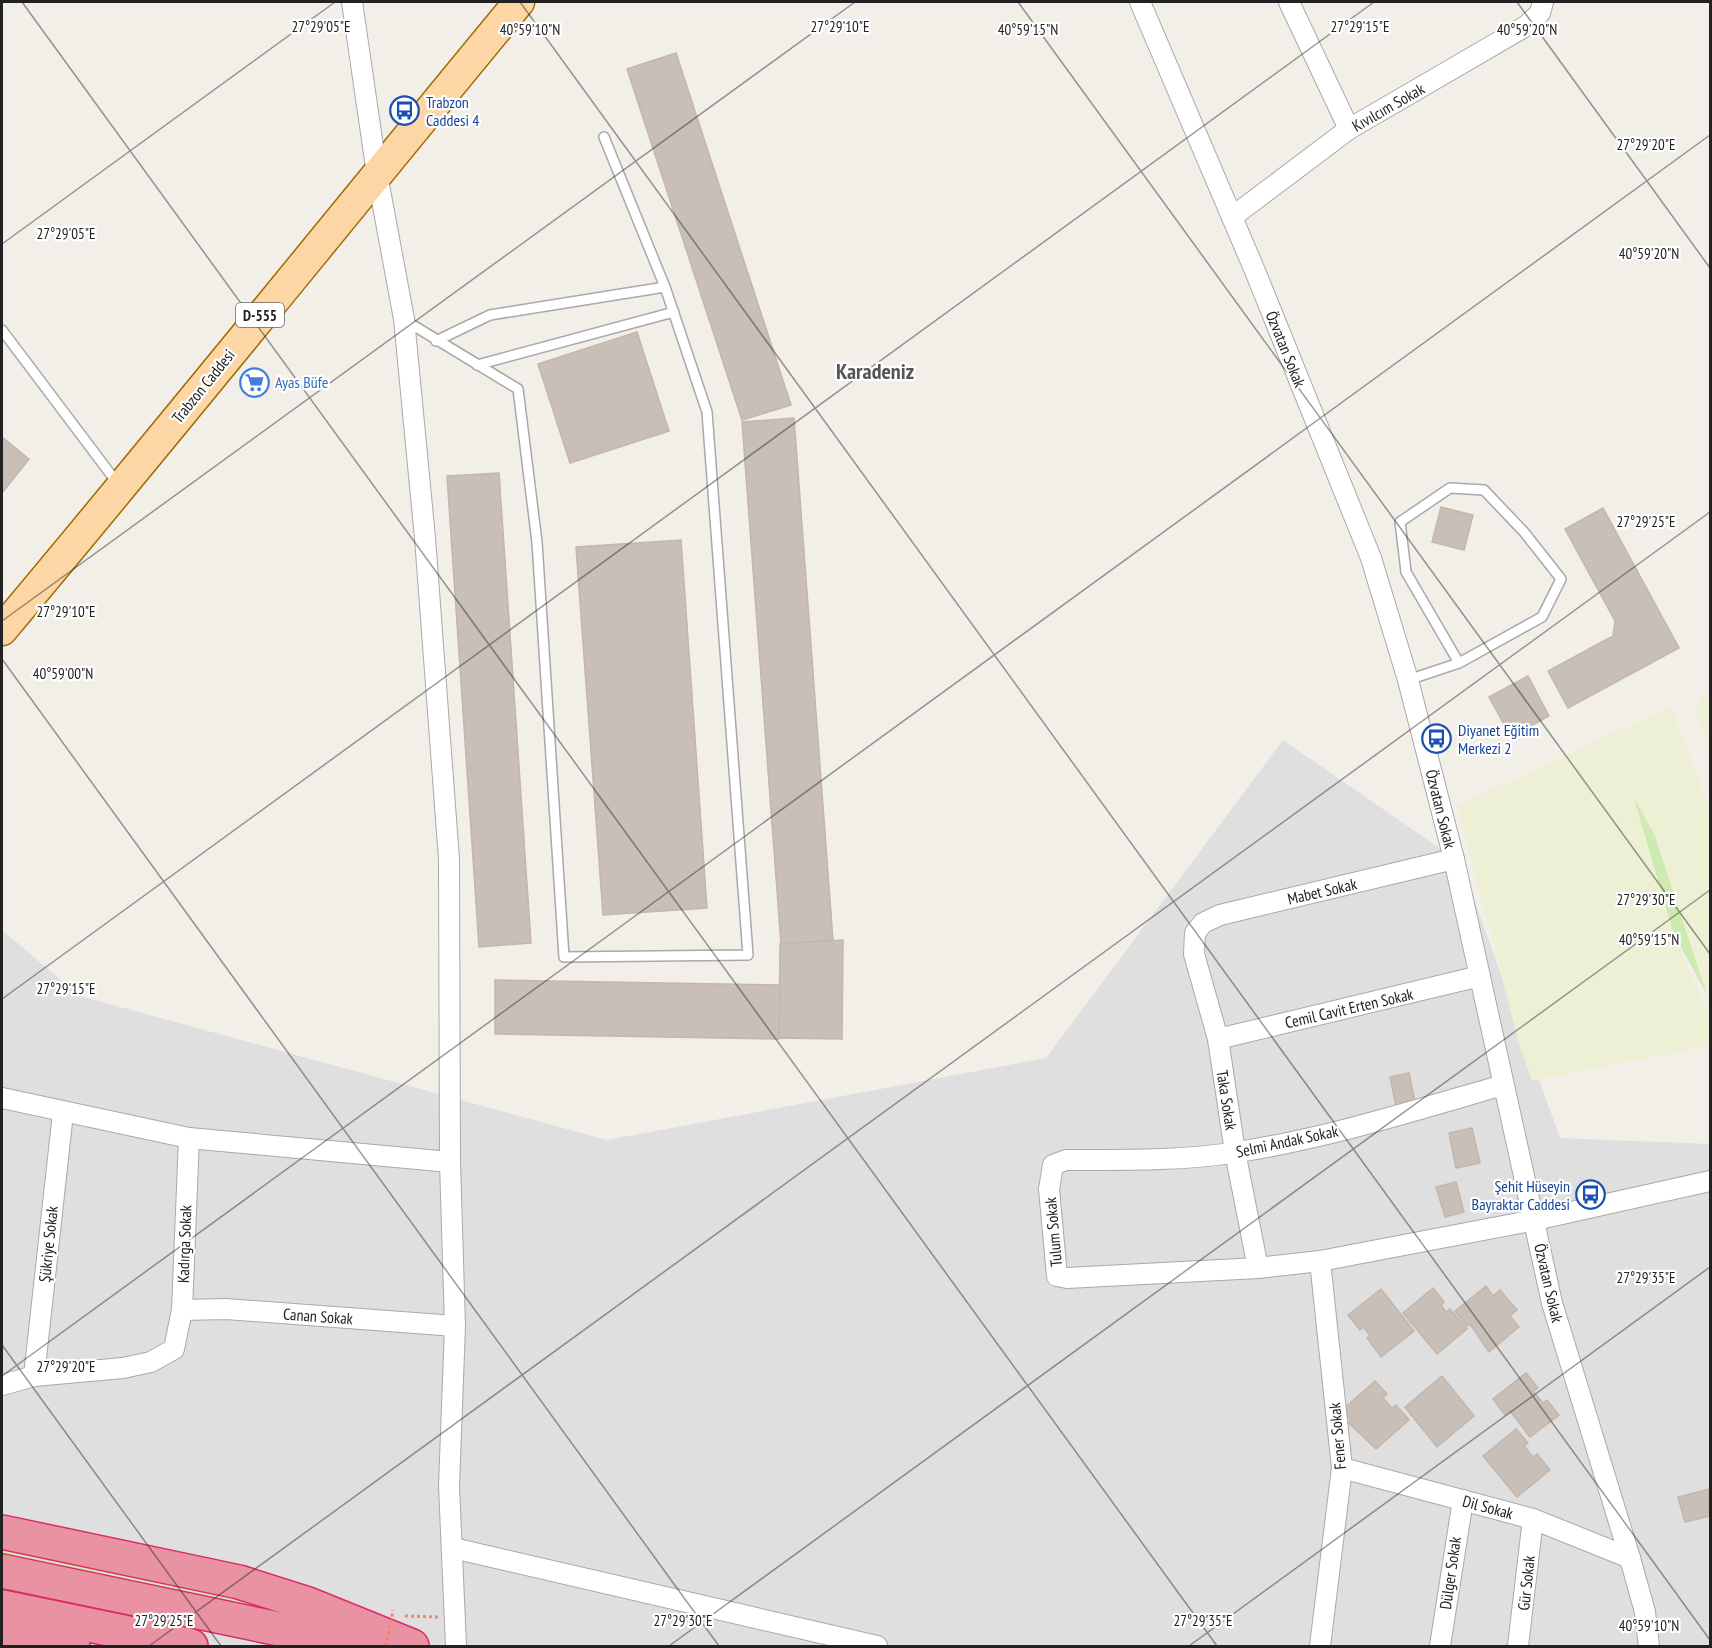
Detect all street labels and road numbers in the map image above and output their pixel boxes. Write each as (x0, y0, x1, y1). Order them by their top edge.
street label: Kıvılcım Sokak (1348, 78, 1428, 136)
road number: D-555 (236, 303, 284, 327)
street label: Özvatan Sokak (1262, 308, 1311, 391)
street label: Trabzon Caddesi (167, 345, 239, 427)
street label: Özvatan Sokak (1422, 767, 1461, 851)
street label: Mabet Sokak (1285, 873, 1359, 909)
street label: Cemil Cavit Erten Sokak (1283, 983, 1416, 1032)
street label: Taka Sokak (1212, 1068, 1242, 1132)
street label: Selmi Andak Sokak (1234, 1120, 1341, 1162)
street label: Tulum Sokak (1040, 1196, 1066, 1268)
street label: Şükriye Sokak (34, 1204, 62, 1283)
street label: Kadırga Sokak (173, 1204, 195, 1283)
street label: Özvatan Sokak (1530, 1241, 1568, 1325)
street label: Canan Sokak (282, 1304, 354, 1328)
street label: Fener Sokak (1324, 1401, 1350, 1470)
street label: Dil Sokak (1461, 1491, 1516, 1524)
street label: Dülger Sokak (1435, 1535, 1465, 1611)
street label: Gür Sokak (1513, 1554, 1539, 1611)

